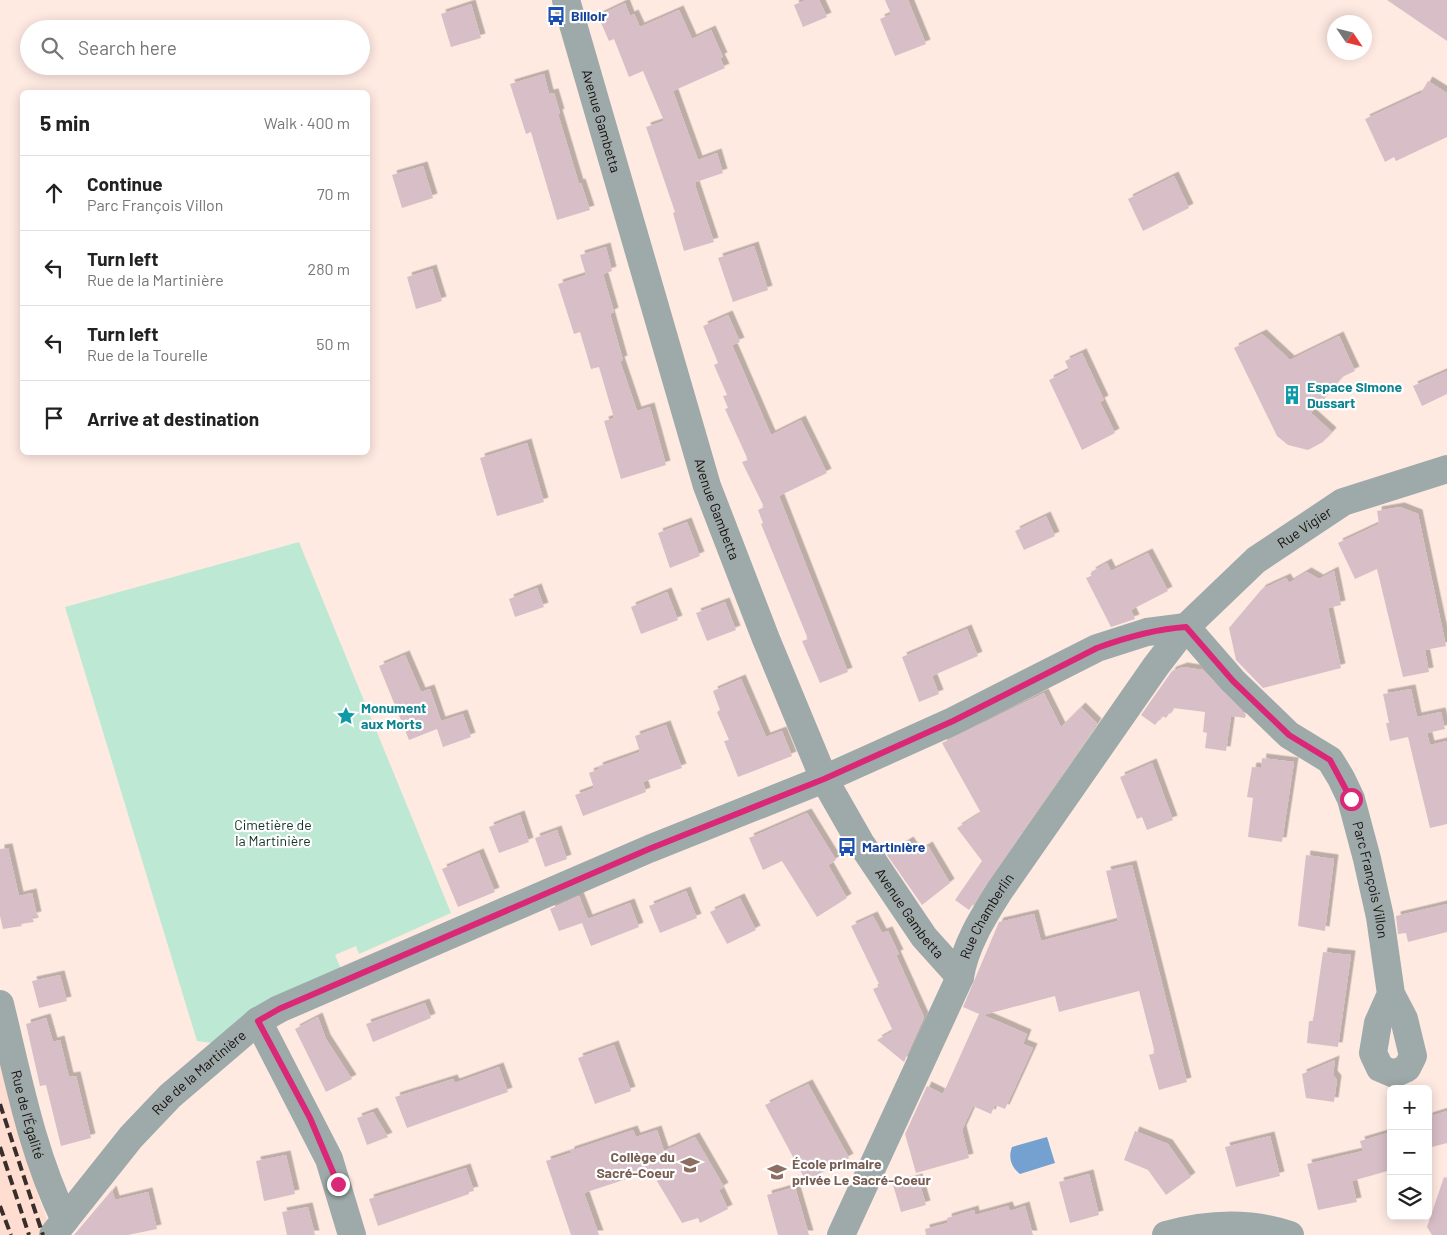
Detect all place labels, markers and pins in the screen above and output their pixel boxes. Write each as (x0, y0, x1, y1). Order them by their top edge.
bus stop icon: Billoir (545, 5, 567, 27)
place label: Billoir (571, 7, 607, 24)
place label: Espace Simone Dussart (1307, 378, 1402, 411)
building icon: Espace Simone Dussart (1281, 384, 1303, 406)
place label: Monument aux Morts (361, 699, 426, 732)
place icon: Monument aux Morts (335, 705, 357, 727)
bus stop icon: Martinière (836, 836, 858, 858)
place label: Martinière (862, 838, 926, 855)
place label: Collège du Sacré-Coeur (596, 1148, 676, 1181)
school or university icon: Collège du Sacré-Coeur (679, 1154, 701, 1176)
place label: École primaire privée Le Sacré-Coeur (792, 1155, 931, 1188)
school or university icon: École primaire privée Le Sacré-Coeur (766, 1161, 788, 1183)

